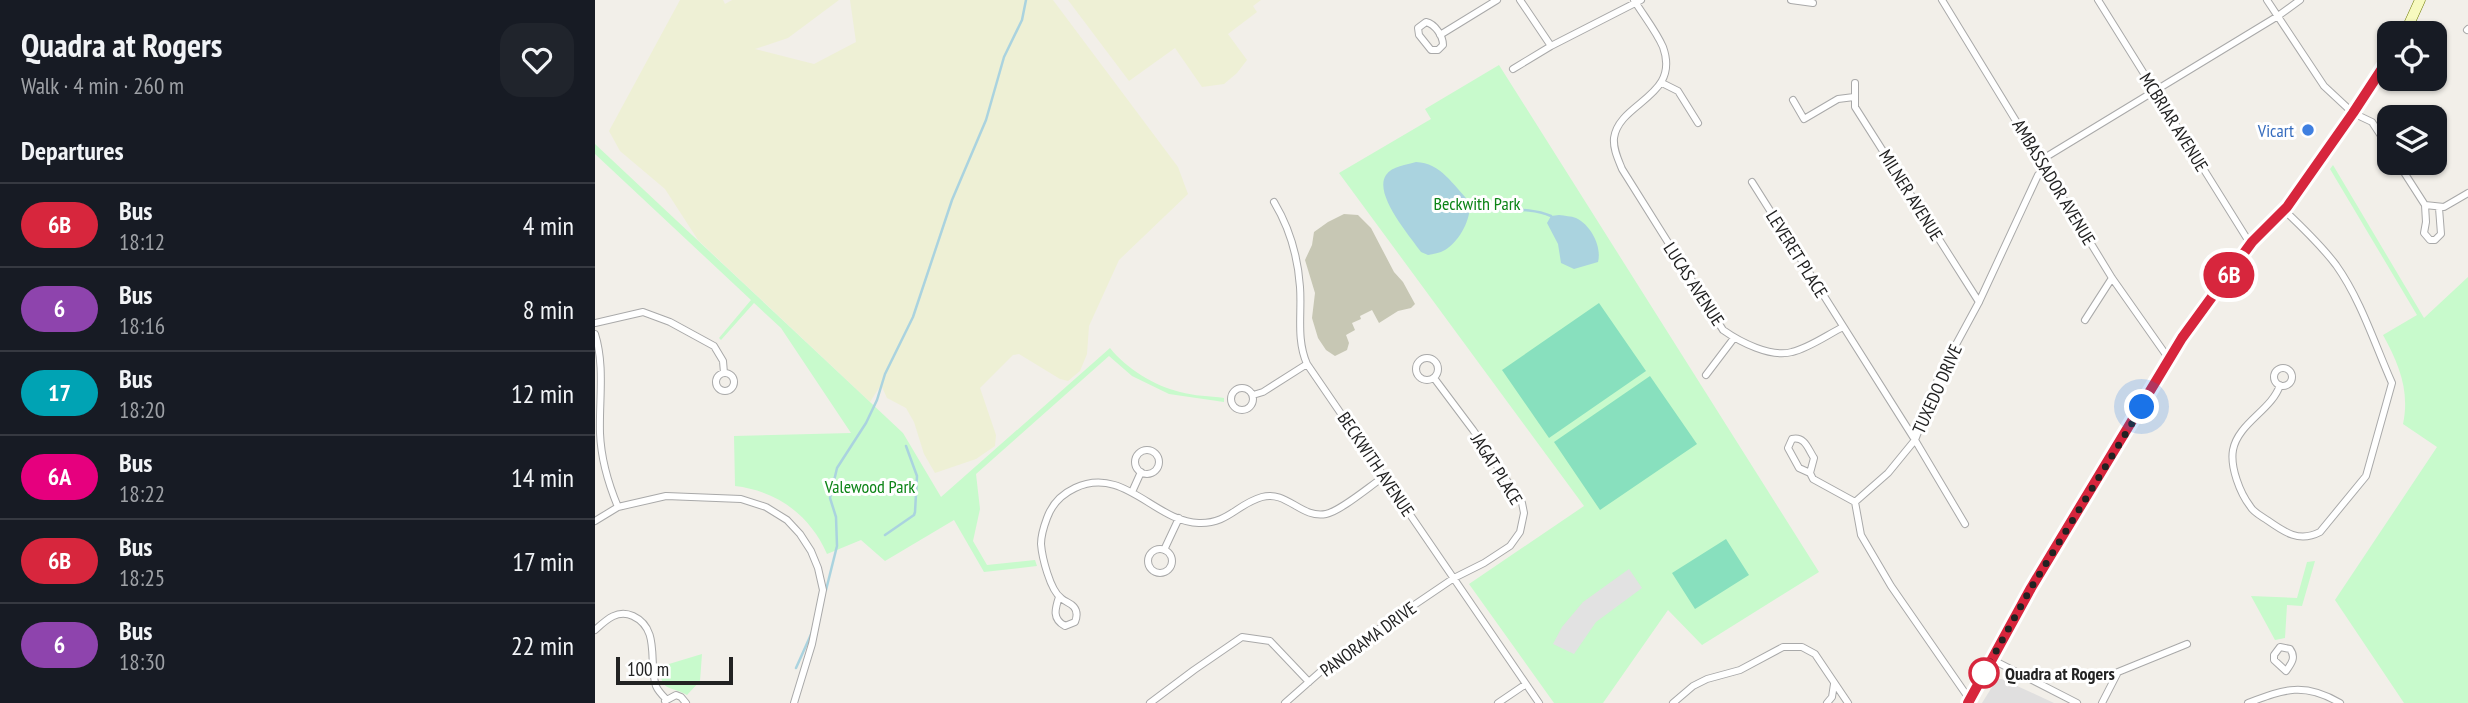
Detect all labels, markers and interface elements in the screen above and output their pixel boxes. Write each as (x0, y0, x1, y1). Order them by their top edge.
map controls (2377, 21, 2447, 175)
button: locate (2377, 21, 2447, 91)
text: Quadra at Rogers (21, 23, 222, 66)
button: heart (500, 23, 574, 97)
street label: MCBRIAR AVENUE (2135, 68, 2213, 176)
text: Walk · 4 min · 260 m (21, 71, 184, 100)
button: layers (2377, 105, 2447, 175)
street label: AMBASSADOR AVENUE (2007, 115, 2101, 249)
place label: Vicart (2257, 119, 2294, 142)
marker: Vicart (2300, 122, 2316, 138)
text: Departures (21, 134, 124, 167)
street label: MILNER AVENUE (1874, 145, 1948, 245)
park label: Beckwith Park (1433, 192, 1521, 215)
text: Bus (119, 194, 152, 227)
street label: LEVERET PLACE (1761, 206, 1833, 302)
text: 6B (48, 209, 71, 240)
text: 4 min (523, 209, 574, 242)
text: 18:12 (119, 227, 165, 256)
street label: LUCAS AVENUE (1659, 238, 1729, 330)
line badge: 6B (2197, 252, 2261, 298)
text: 6B (2217, 259, 2241, 290)
text: Bus (119, 278, 152, 311)
text: 6 (54, 293, 65, 324)
text: 8 min (523, 293, 574, 326)
text: 18:16 (119, 311, 165, 340)
street label: TUXEDO DRIVE (1907, 341, 1967, 437)
text: Bus (119, 362, 152, 395)
text: 17 (48, 377, 71, 408)
text: 12 min (511, 377, 574, 410)
your location (2124, 389, 2159, 424)
text: 18:20 (119, 395, 165, 424)
street label: BECKWITH AVENUE (1333, 407, 1419, 521)
street label: JAGAT PLACE (1466, 428, 1528, 509)
text: Bus (119, 446, 152, 479)
text: 6A (48, 461, 71, 492)
text: 14 min (511, 461, 574, 494)
park label: Valewood Park (824, 475, 915, 498)
text: 18:22 (119, 479, 165, 508)
text: Bus (119, 530, 152, 563)
text: 6B (48, 545, 71, 576)
text: 17 min (512, 545, 574, 578)
text: 18:25 (119, 563, 165, 592)
street label: PANORAMA DRIVE (1315, 596, 1421, 682)
text: Bus (119, 614, 152, 647)
text: 6 (54, 629, 65, 660)
text: 22 min (511, 629, 574, 662)
text: 18:30 (119, 647, 165, 676)
scale bar (616, 654, 733, 686)
text: 100 m (627, 657, 669, 681)
marker: Quadra at Rogers (1969, 658, 1999, 688)
place label: Quadra at Rogers (2005, 662, 2115, 685)

